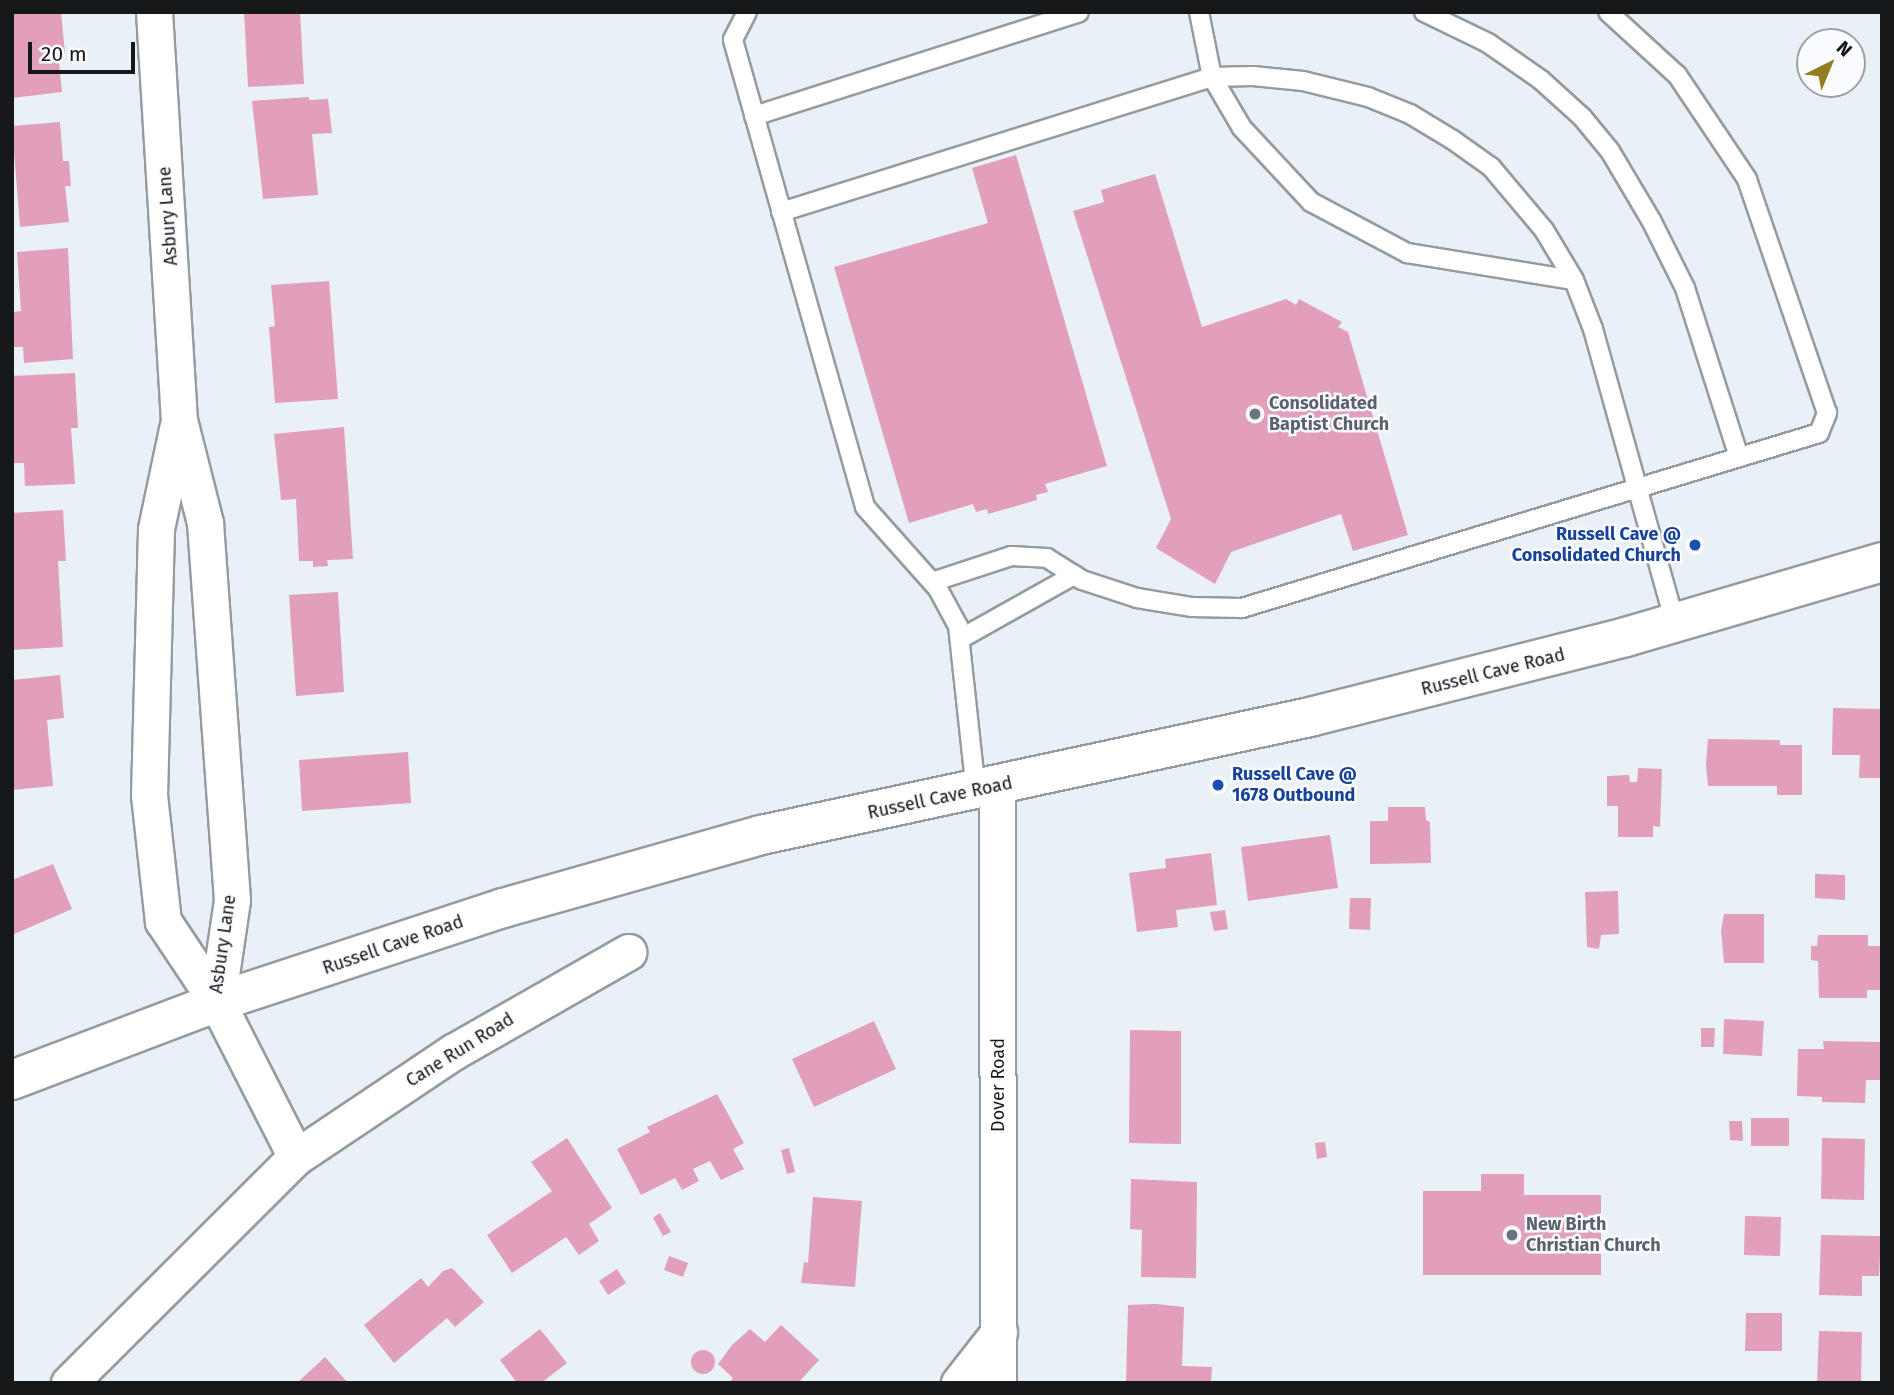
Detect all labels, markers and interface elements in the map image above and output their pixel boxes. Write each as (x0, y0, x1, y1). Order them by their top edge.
scale bar (32, 28, 138, 72)
north arrow (1796, 28, 1866, 98)
text: N (1832, 36, 1857, 61)
text: 20 m (41, 41, 87, 67)
street label: Asbury Lane (154, 166, 182, 266)
place label: Consolidated Baptist Church (1269, 393, 1389, 436)
marker: Consolidated Baptist Church (1247, 406, 1263, 422)
place label: Russell Cave @ Consolidated Church (1512, 524, 1681, 566)
marker: Russell Cave @ Consolidated Church (1687, 537, 1703, 553)
street label: Russell Cave Road (1419, 644, 1567, 700)
place label: Russell Cave @ 1678 Outbound (1232, 764, 1357, 806)
street label: Russell Cave Road (866, 772, 1014, 824)
marker: Russell Cave @ 1678 Outbound (1210, 777, 1226, 793)
street label: Asbury Lane (205, 893, 241, 995)
street label: Russell Cave Road (320, 911, 466, 979)
street label: Cane Run Road (402, 1008, 518, 1092)
street label: Dover Road (987, 1038, 1009, 1132)
place label: New Birth Christian Church (1526, 1214, 1661, 1256)
marker: New Birth Christian Church (1504, 1227, 1520, 1243)

